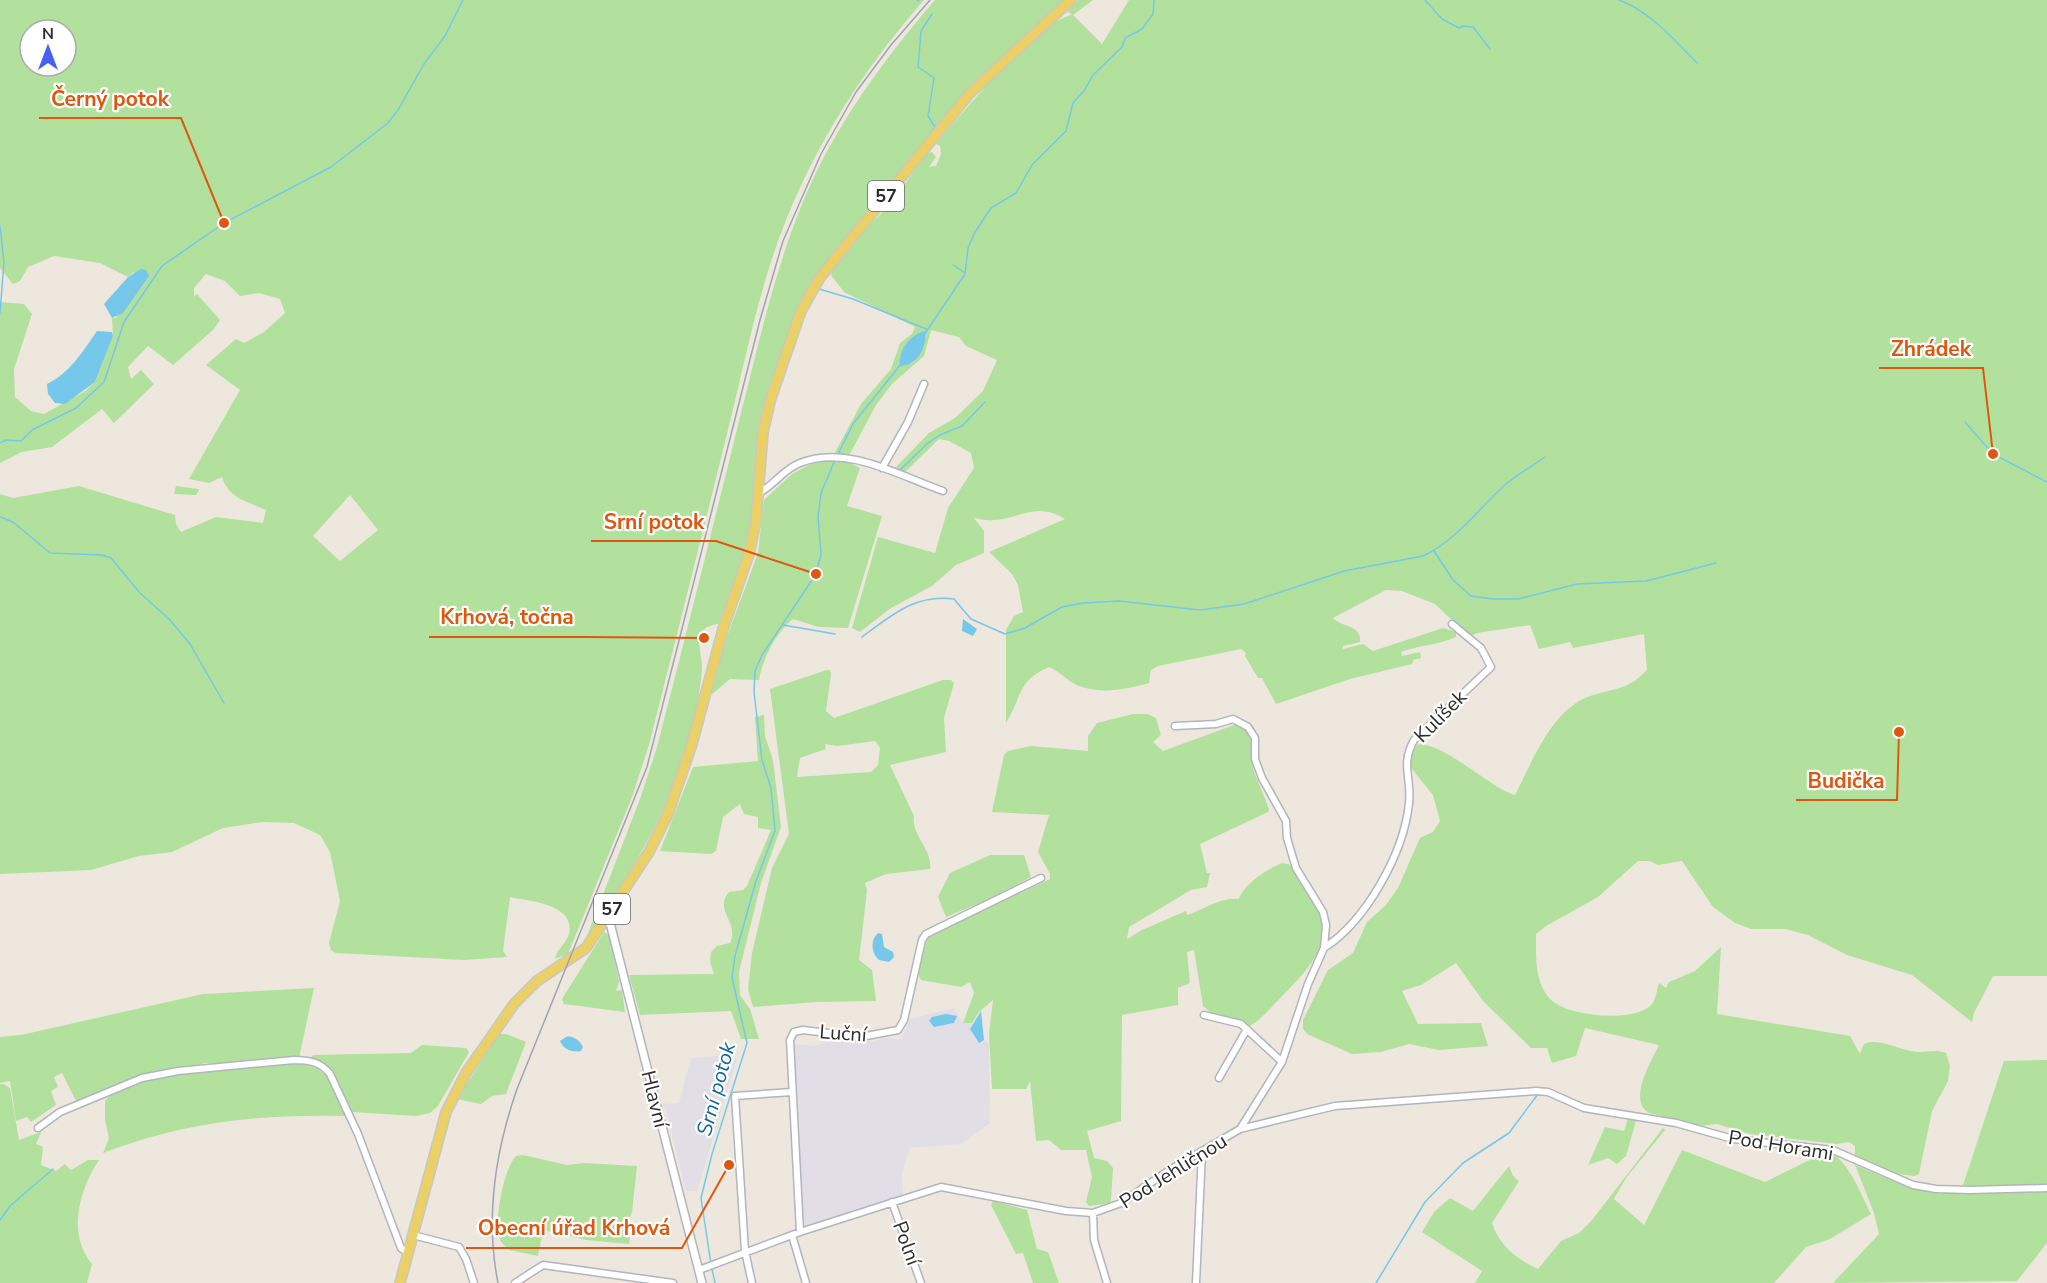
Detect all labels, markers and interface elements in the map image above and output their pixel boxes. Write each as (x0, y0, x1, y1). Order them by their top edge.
north arrow (18, 18, 78, 78)
text: N (42, 23, 54, 45)
callout: Černý potok (39, 79, 181, 118)
text: Černý potok (51, 85, 170, 113)
road number: 57 (868, 181, 904, 211)
callout: Zhrádek (1879, 329, 1983, 368)
text: Zhrádek (1891, 335, 1972, 363)
callout: Srní potok (591, 502, 716, 541)
text: Srní potok (604, 508, 705, 536)
callout: Krhová, točna (429, 598, 586, 637)
text: Krhová, točna (440, 603, 574, 631)
street label: Kulíšek (1408, 683, 1473, 749)
callout: Budička (1796, 761, 1897, 800)
text: Budička (1807, 767, 1885, 795)
road number: 57 (594, 894, 630, 924)
street label: Luční (819, 1018, 869, 1049)
water label: Srní potok (690, 1039, 742, 1139)
street label: Hlavní (634, 1068, 675, 1132)
street label: Pod Horami (1727, 1124, 1835, 1167)
street label: Pod Jehličnou (1114, 1128, 1232, 1215)
callout: Obecní úřad Krhová (466, 1209, 682, 1248)
text: Obecní úřad Krhová (478, 1214, 670, 1242)
street label: Polní (886, 1217, 927, 1270)

